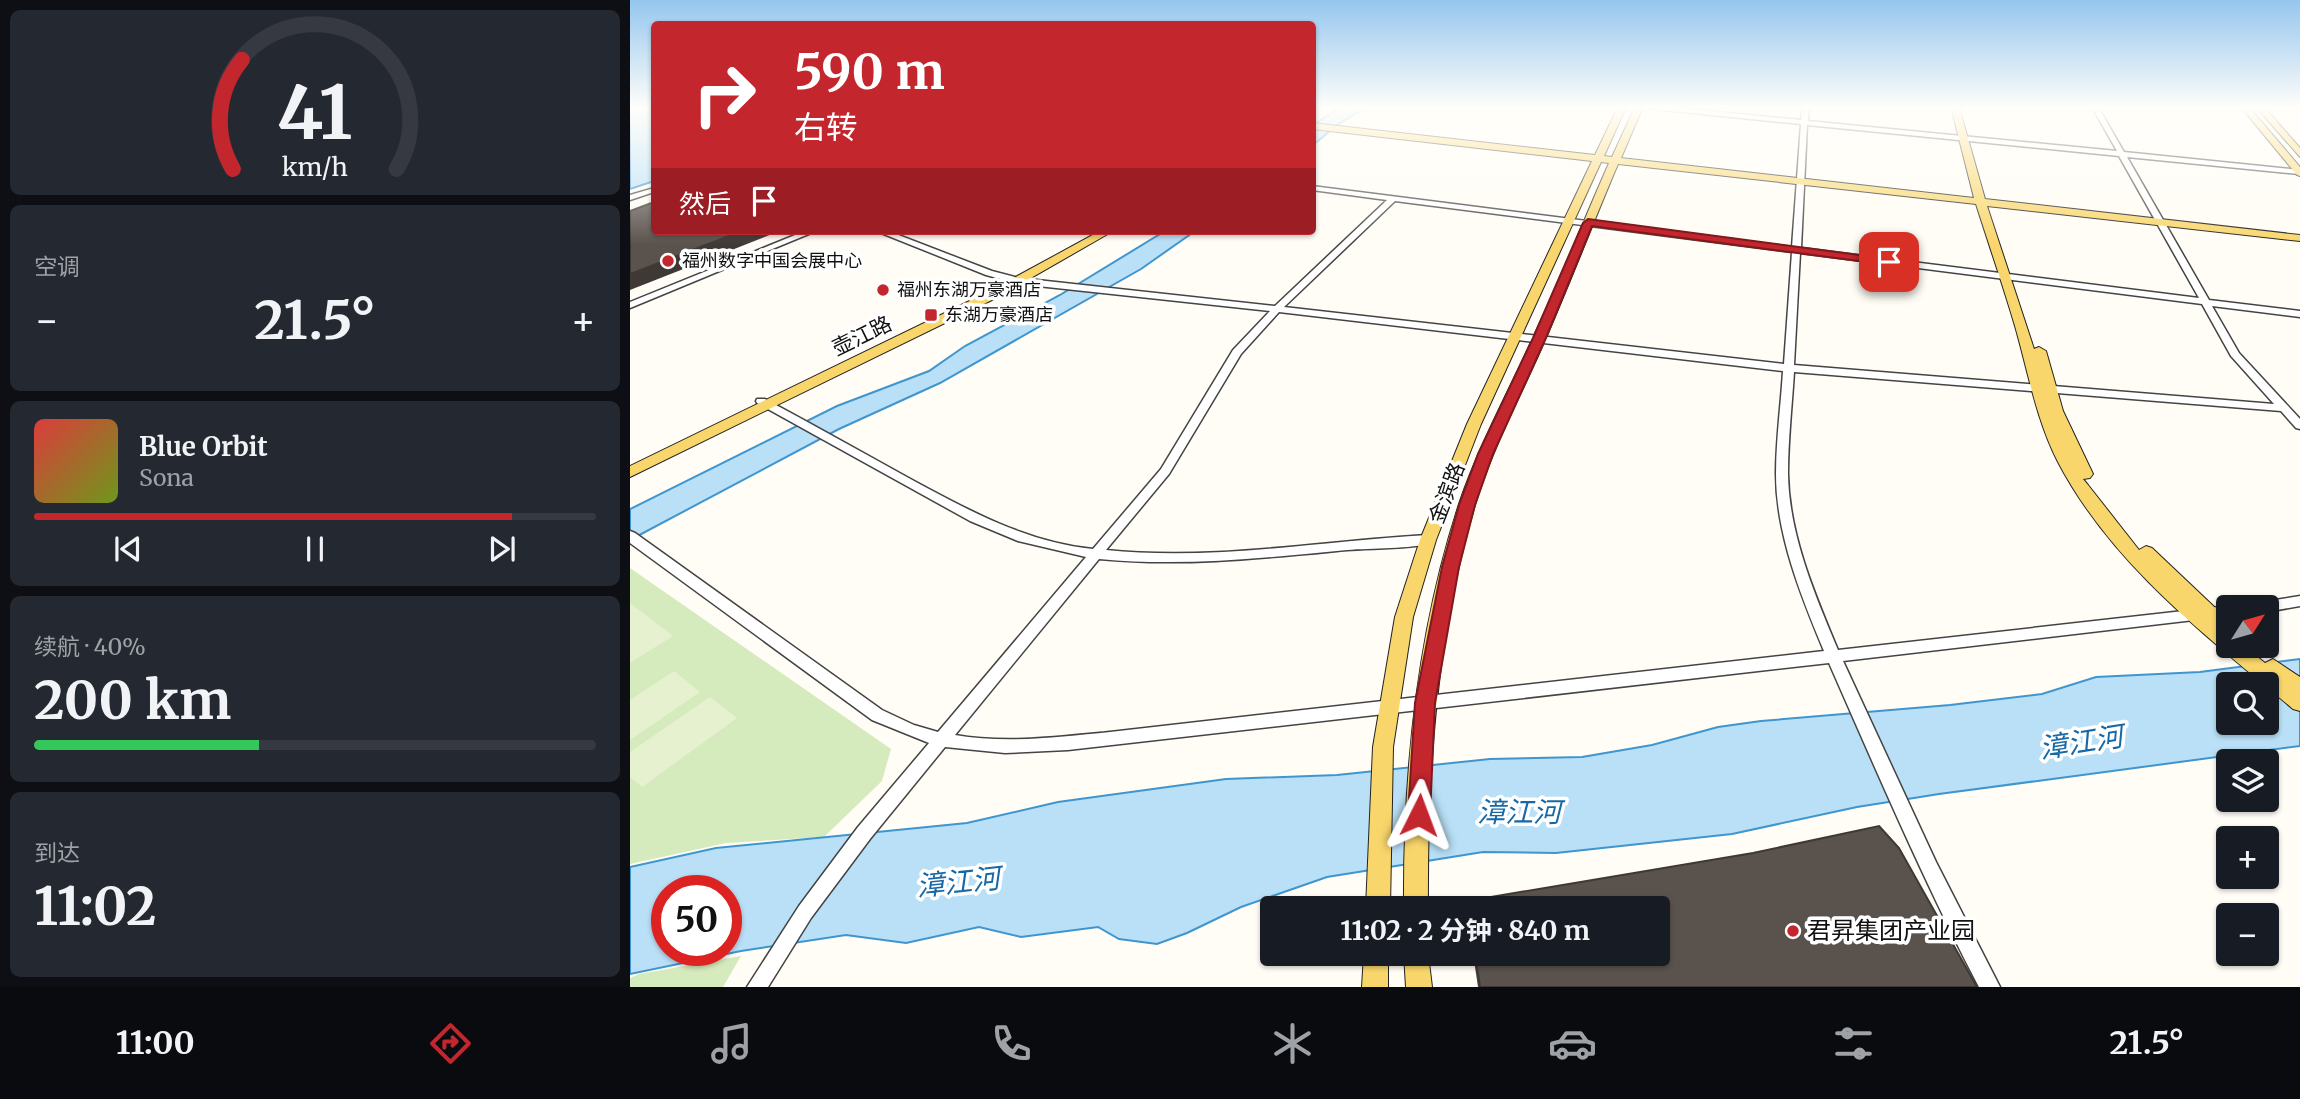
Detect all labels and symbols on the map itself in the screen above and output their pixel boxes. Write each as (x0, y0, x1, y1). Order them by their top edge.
pin (1859, 232, 1919, 292)
place label: 福州数字中国会展中心 (682, 249, 862, 272)
marker: 福州数字中国会展中心 (660, 253, 676, 269)
place label: 福州东湖万豪酒店 (897, 278, 1041, 301)
marker: 福州东湖万豪酒店 (875, 282, 891, 298)
place label: 东湖万豪酒店 (945, 303, 1053, 326)
marker: 东湖万豪酒店 (923, 307, 939, 323)
street label: 壶江路 (828, 310, 896, 361)
street label: 金滨路 (1423, 459, 1470, 527)
north arrow (2216, 595, 2278, 658)
water label: 漳江河 (2037, 717, 2130, 766)
position arrow (1382, 778, 1456, 852)
water label: 漳江河 (1477, 794, 1566, 830)
water label: 漳江河 (914, 859, 1007, 904)
speed limit sign: 50 (651, 875, 742, 966)
place label: 君昇集团产业园 (1807, 915, 1975, 946)
marker: 君昇集团产业园 (1785, 923, 1801, 939)

